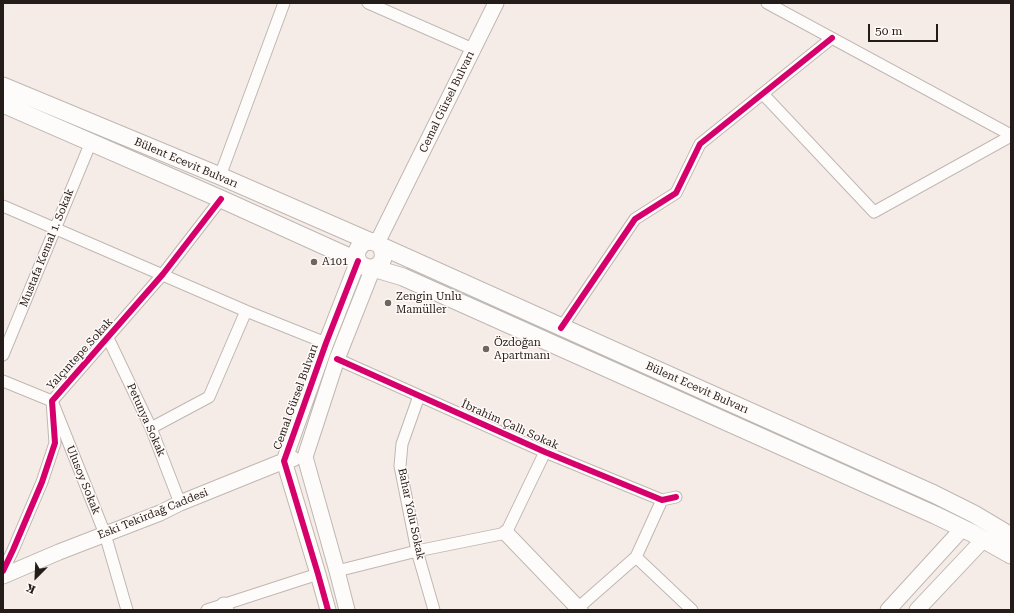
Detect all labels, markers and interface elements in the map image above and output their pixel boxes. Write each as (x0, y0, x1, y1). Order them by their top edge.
scale bar (870, 16, 940, 42)
text: 50 m (875, 24, 902, 38)
street label: Cemal Gürsel Bulvarı (417, 49, 477, 155)
street label: Bülent Ecevit Bulvarı (132, 135, 240, 191)
street label: Mustafa Kemal 1. Sokak (17, 187, 77, 309)
place label: A101 (322, 255, 348, 269)
marker: A101 (309, 257, 319, 267)
place label: Zengin Unlu Mamüller (396, 290, 462, 316)
marker: Zengin Unlu Mamüller (383, 298, 393, 308)
street label: Yalçıntepe Sokak (44, 315, 116, 393)
place label: Özdoğan Apartmanı (494, 336, 550, 362)
street label: Cemal Gürsel Bulvarı (271, 342, 321, 452)
marker: Özdoğan Apartmanı (481, 344, 491, 354)
street label: Bülent Ecevit Bulvarı (644, 359, 750, 417)
street label: Petunya Sokak (124, 381, 168, 459)
street label: İbrahim Çallı Sokak (459, 398, 561, 452)
street label: Ulusoy Sokak (63, 443, 103, 517)
street label: Bahar Yolu Sokak (395, 467, 427, 561)
street label: Eski Tekirdağ Caddesi (96, 486, 210, 542)
north arrow (16, 557, 56, 597)
text: K (24, 581, 38, 596)

